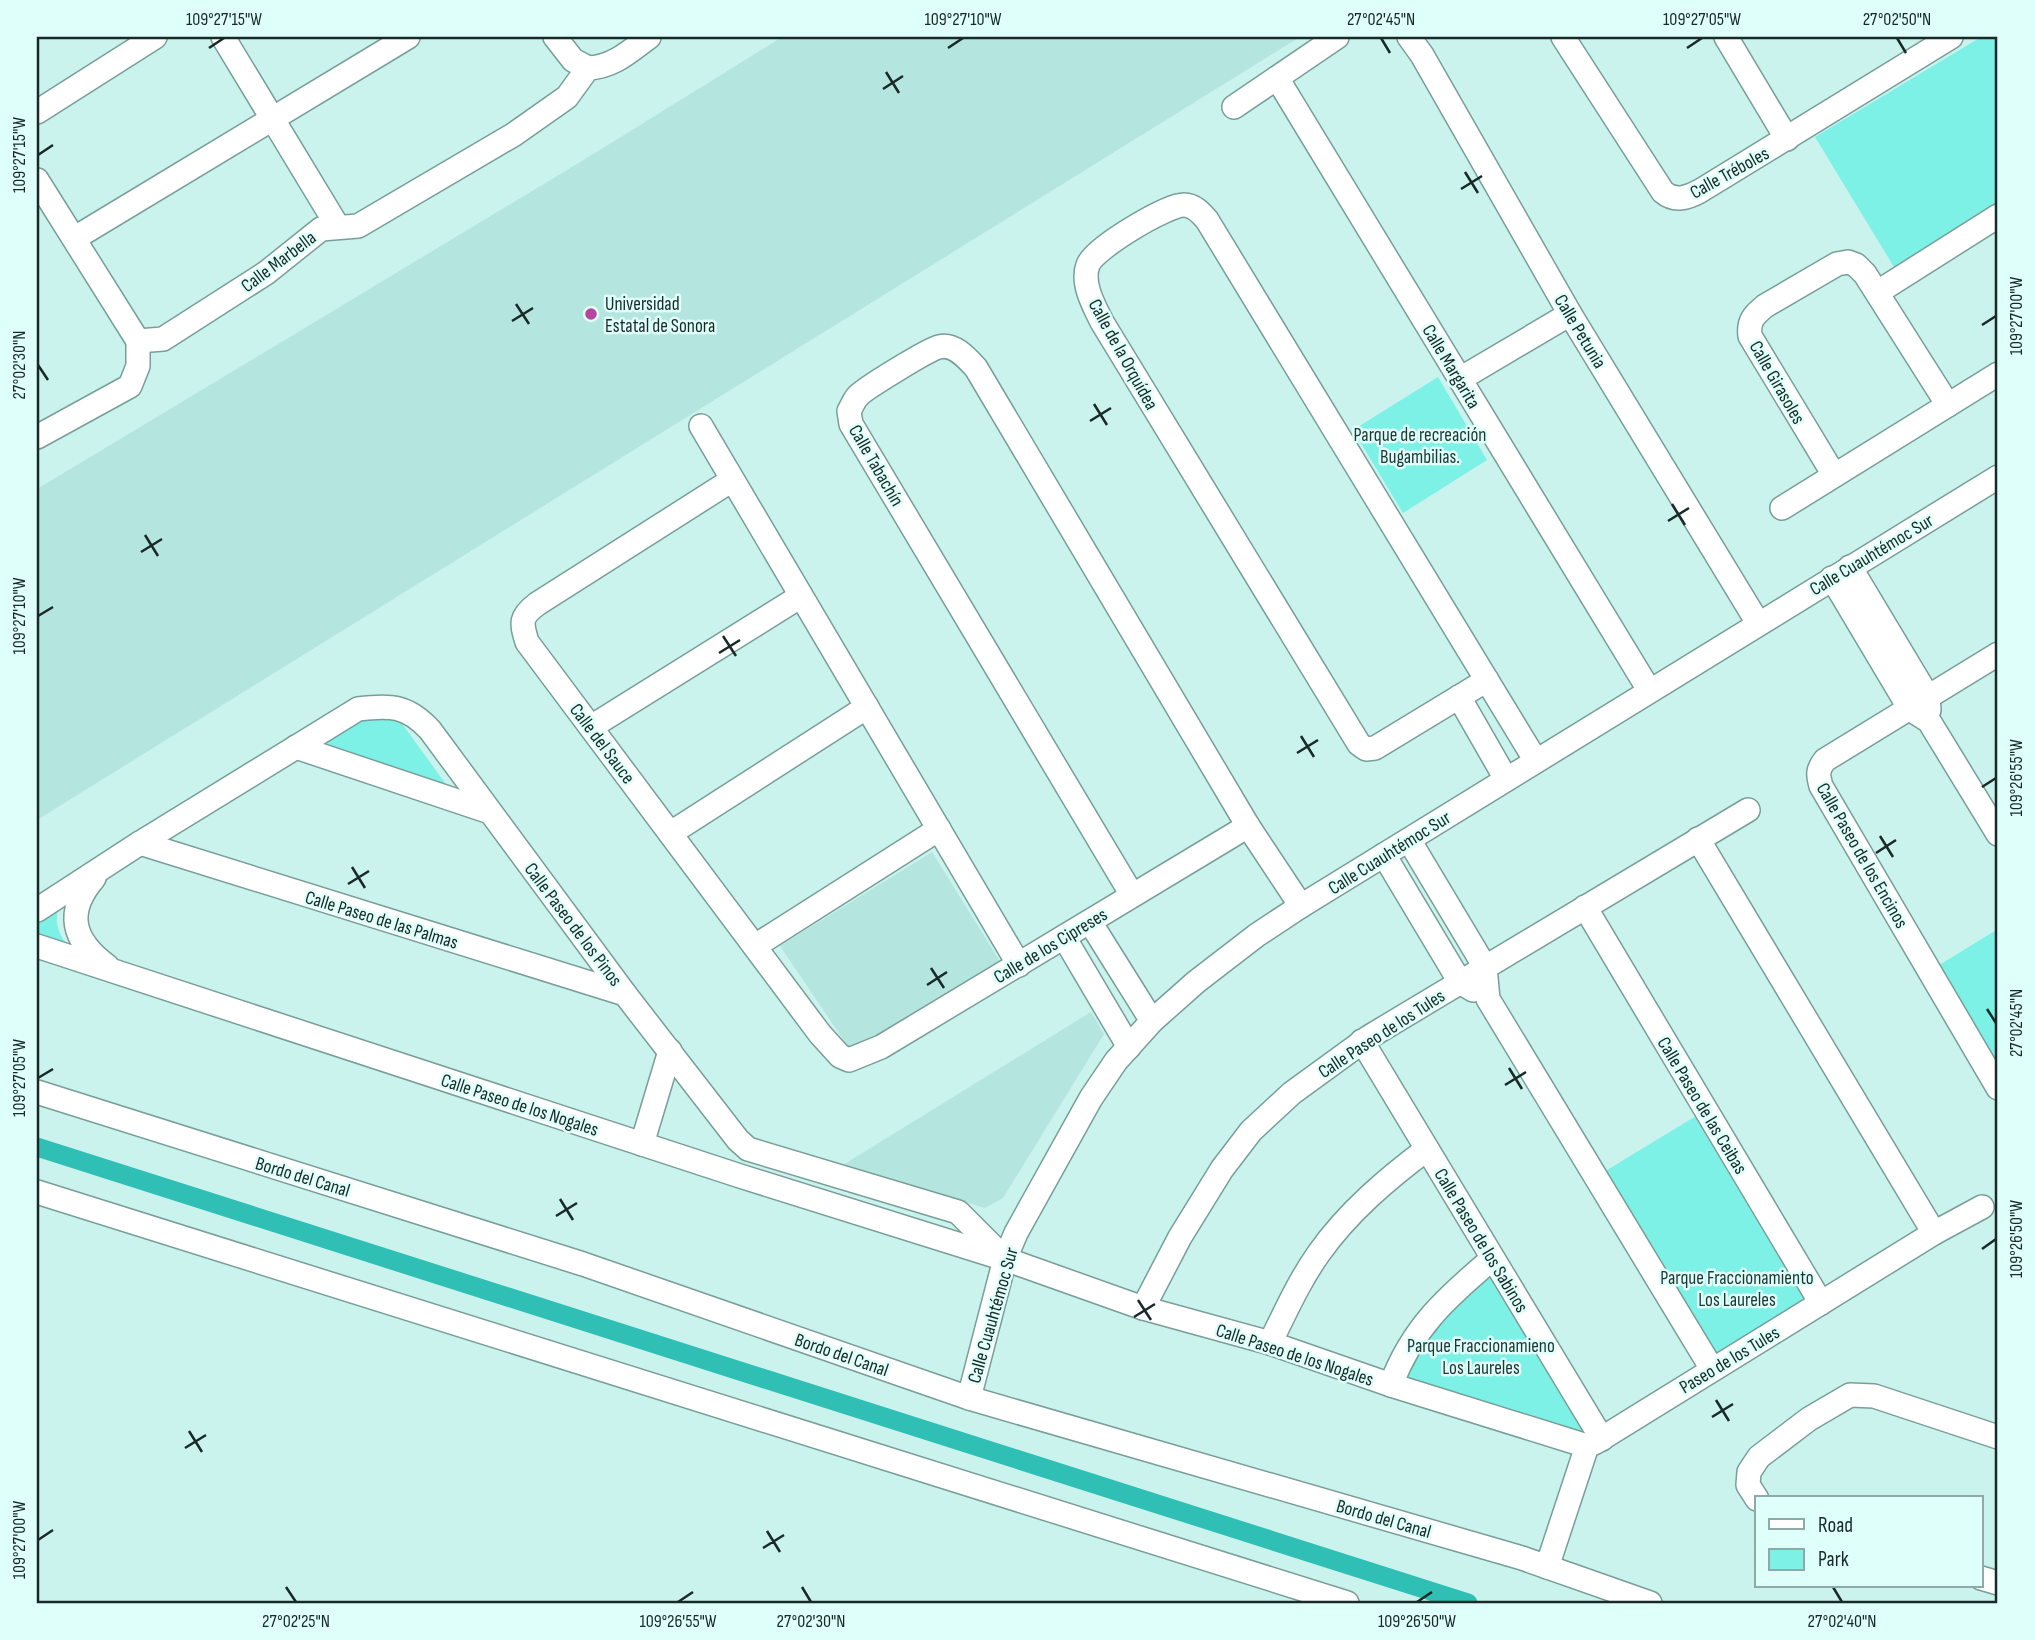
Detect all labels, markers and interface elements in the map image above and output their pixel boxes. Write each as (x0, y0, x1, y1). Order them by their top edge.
text: 109°27'15"W (186, 9, 262, 30)
text: 109°27'10"W (925, 9, 1002, 30)
text: 27°02'45"N (1347, 9, 1415, 30)
text: 109°27'05"W (1663, 9, 1741, 30)
text: 27°02'50"N (1863, 9, 1931, 30)
text: 109°27'15"W (9, 117, 30, 193)
street label: Calle Tréboles (1686, 142, 1773, 204)
street label: Calle Marbella (237, 227, 321, 298)
text: 109°27'00"W (2006, 276, 2027, 355)
street label: Calle Petunia (1549, 291, 1611, 373)
place label: Universidad Estatal de Sonora (605, 293, 715, 338)
street label: Calle de la Orquídea (1083, 295, 1163, 414)
marker: Universidad Estatal de Sonora (583, 306, 599, 322)
street label: Calle Margarita (1417, 321, 1485, 413)
text: 27°02'30"N (9, 331, 30, 399)
street label: Calle Girasoles (1744, 337, 1810, 429)
street label: Calle Tabachín (843, 421, 908, 511)
park label: Parque de recreación Bugambilias. (1354, 424, 1486, 469)
street label: Calle Cuauhtémoc Sur (1806, 509, 1938, 601)
text: 109°27'10"W (9, 577, 30, 654)
street label: Calle del Sauce (564, 699, 639, 789)
text: 109°26'55"W (2006, 739, 2027, 817)
street label: Calle Paseo de los Encinos (1811, 779, 1913, 933)
street label: Calle Cuauhtémoc Sur (1324, 806, 1456, 900)
street label: Calle Paseo de los Pinos (519, 859, 627, 991)
street label: Calle Paseo de las Palmas (302, 886, 461, 955)
street label: Calle de los Cipreses (990, 903, 1112, 989)
street label: Calle Paseo de los Tules (1314, 985, 1450, 1084)
text: 27°02'45"N (2006, 989, 2027, 1057)
street label: Calle Paseo de las Ceibas (1652, 1033, 1752, 1179)
text: 109°27'05"W (9, 1039, 30, 1117)
street label: Calle Paseo de los Nogales (438, 1069, 601, 1142)
street label: Bordo del Canal (253, 1152, 353, 1203)
street label: Calle Paseo de los Sabinos (1429, 1165, 1533, 1317)
text: 109°26'50"W (2006, 1200, 2027, 1278)
street label: Calle Cuauhtémoc Sur (963, 1244, 1024, 1386)
park label: Parque Fraccionamiento Los Laureles (1660, 1267, 1814, 1312)
street label: Calle Paseo de los Nogales (1213, 1319, 1376, 1392)
street label: Paseo de los Tules (1676, 1321, 1784, 1399)
street label: Bordo del Canal (792, 1329, 891, 1382)
park label: Parque Fraccionamieno Los Laureles (1407, 1335, 1555, 1380)
street label: Bordo del Canal (1333, 1495, 1434, 1544)
legend (1755, 1496, 1982, 1588)
text: 109°27'00"W (9, 1500, 30, 1579)
text: Road (1818, 1513, 1853, 1538)
text: Park (1818, 1547, 1849, 1572)
text: 27°02'25"N (262, 1611, 330, 1632)
text: 109°26'55"W (639, 1611, 717, 1632)
text: 27°02'30"N (777, 1611, 845, 1632)
text: 109°26'50"W (1378, 1611, 1456, 1632)
text: 27°02'40"N (1808, 1611, 1876, 1632)

